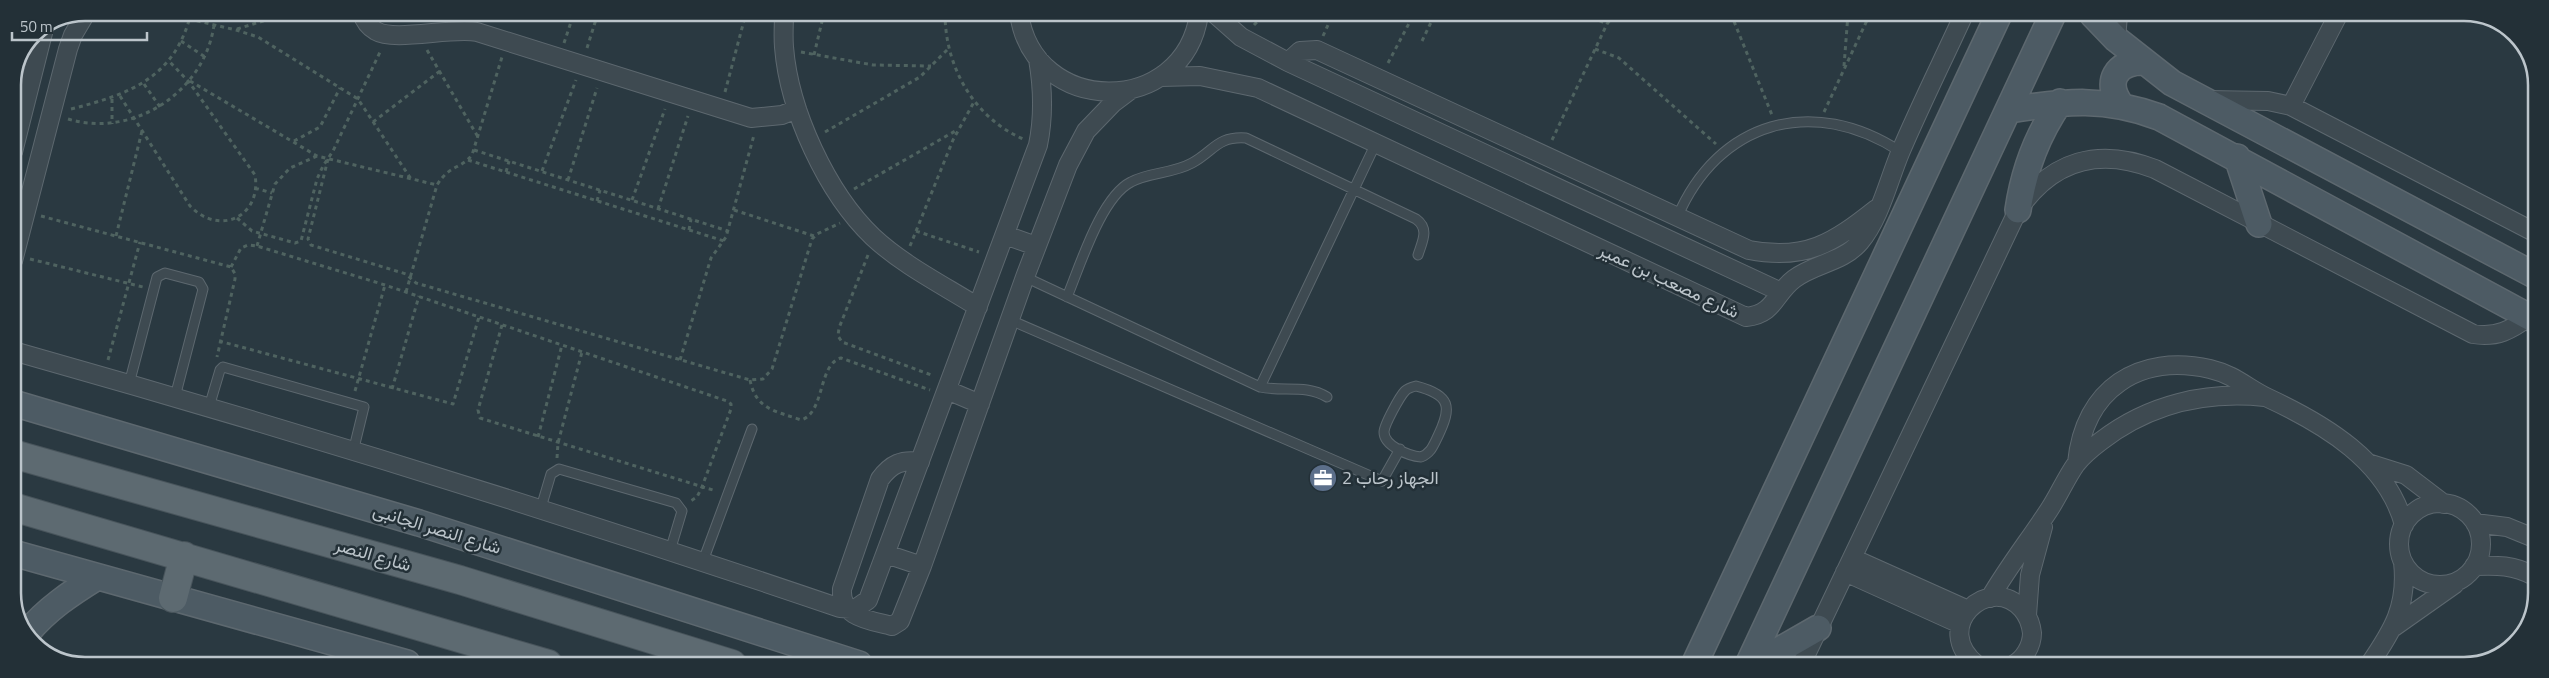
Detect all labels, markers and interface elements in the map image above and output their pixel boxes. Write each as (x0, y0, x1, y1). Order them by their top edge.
scale bar (12, 10, 148, 42)
text: 50 m (20, 15, 53, 38)
street label: شارع مصعب بن عمير (1594, 236, 1744, 325)
office icon: الجهاز رحاب 2 (1308, 463, 1338, 493)
place label: الجهاز رحاب 2 (1342, 464, 1439, 491)
street label: شارع النصر الجانبى (370, 499, 504, 559)
street label: شارع النصر (333, 534, 413, 576)

